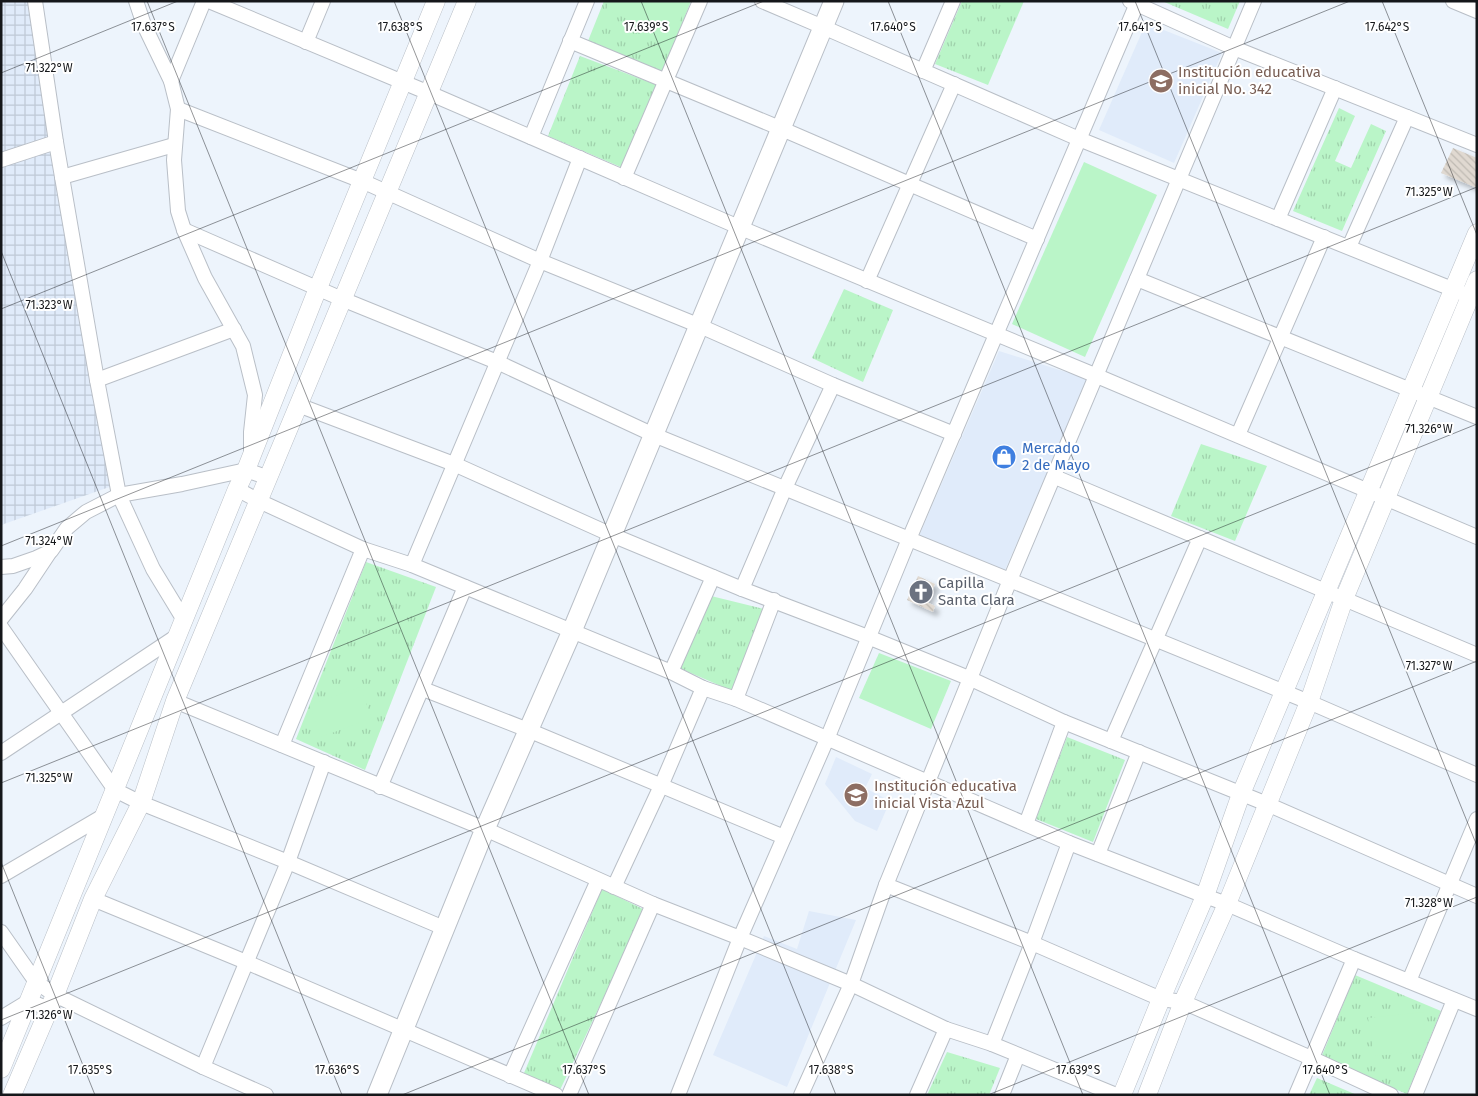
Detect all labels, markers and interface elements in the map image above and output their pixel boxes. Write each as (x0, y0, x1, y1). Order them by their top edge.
text: 17.637°S (131, 20, 175, 34)
text: 17.638°S (378, 20, 423, 34)
text: 17.639°S (624, 20, 669, 34)
text: 17.640°S (870, 20, 916, 34)
text: 17.641°S (1118, 20, 1162, 34)
text: 17.642°S (1365, 20, 1410, 34)
text: 71.322°W (25, 61, 73, 75)
place label: Institución educativa inicial No. 342 (1178, 63, 1321, 98)
school or university icon: Institución educativa inicial No. 342 (1148, 68, 1174, 94)
text: 71.325°W (1405, 185, 1453, 199)
text: 71.323°W (25, 298, 73, 312)
text: 71.326°W (1405, 422, 1453, 436)
place label: Mercado 2 de Mayo (1022, 439, 1090, 474)
shop icon: Mercado 2 de Mayo (991, 444, 1017, 470)
text: 71.324°W (25, 534, 73, 548)
place label: Capilla Santa Clara (938, 574, 1015, 609)
church icon: Capilla Santa Clara (908, 579, 934, 605)
text: 71.327°W (1406, 659, 1452, 673)
text: 71.325°W (25, 771, 73, 785)
place label: Institución educativa inicial Vista Azul (874, 777, 1017, 812)
school or university icon: Institución educativa inicial Vista Azul (843, 782, 869, 808)
text: 71.328°W (1405, 896, 1453, 910)
text: 71.326°W (25, 1008, 73, 1022)
text: 17.635°S (68, 1063, 113, 1077)
text: 17.636°S (315, 1063, 360, 1077)
text: 17.637°S (562, 1063, 606, 1077)
text: 17.638°S (809, 1063, 854, 1077)
text: 17.639°S (1056, 1063, 1101, 1077)
text: 17.640°S (1302, 1063, 1348, 1077)

